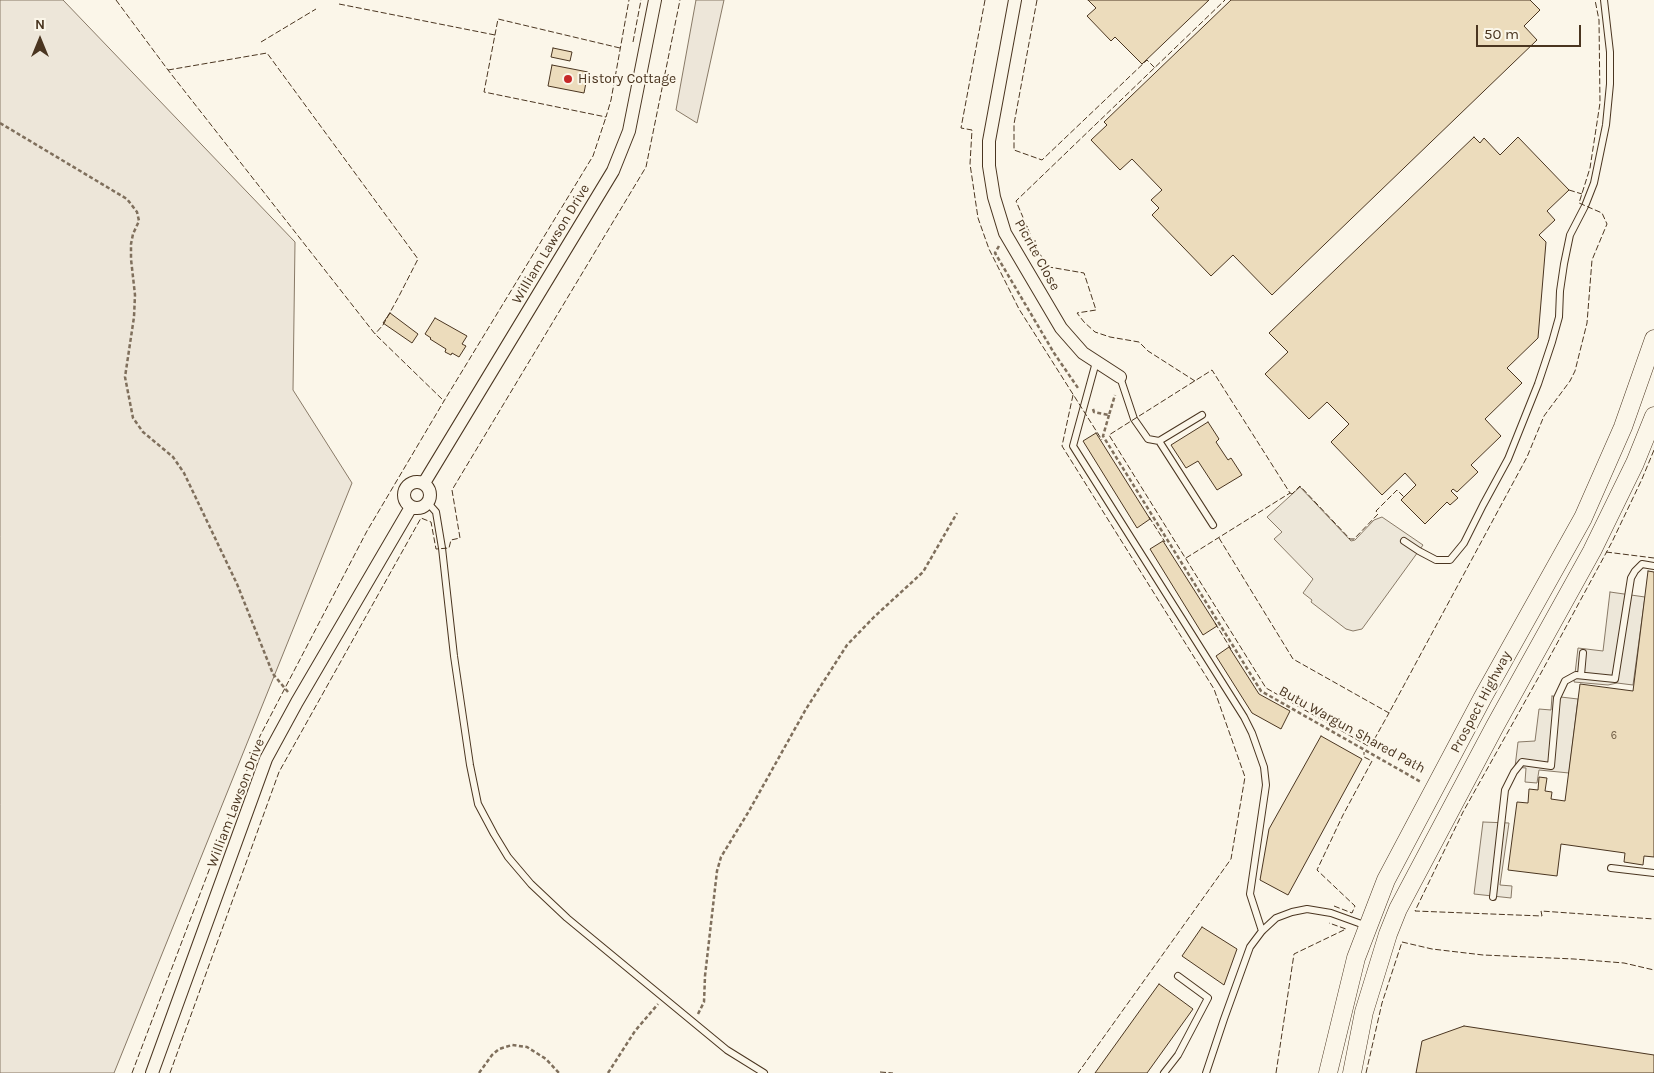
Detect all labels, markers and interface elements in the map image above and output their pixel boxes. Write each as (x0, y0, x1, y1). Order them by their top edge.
north arrow (15, 15, 65, 65)
scale bar (1479, 15, 1584, 47)
text: N (35, 16, 45, 33)
text: 50 m (1484, 25, 1519, 43)
place label: History Cottage (578, 71, 676, 87)
marker: History Cottage (562, 73, 574, 85)
street label: William Lawson Drive (509, 181, 593, 307)
street label: Picrite Close (1011, 216, 1063, 294)
street label: Prospect Highway (1447, 648, 1515, 756)
street label: Butu Wargun Shared Path (1276, 683, 1428, 777)
house number: 6 (1611, 729, 1617, 743)
street label: William Lawson Drive (204, 736, 268, 870)

